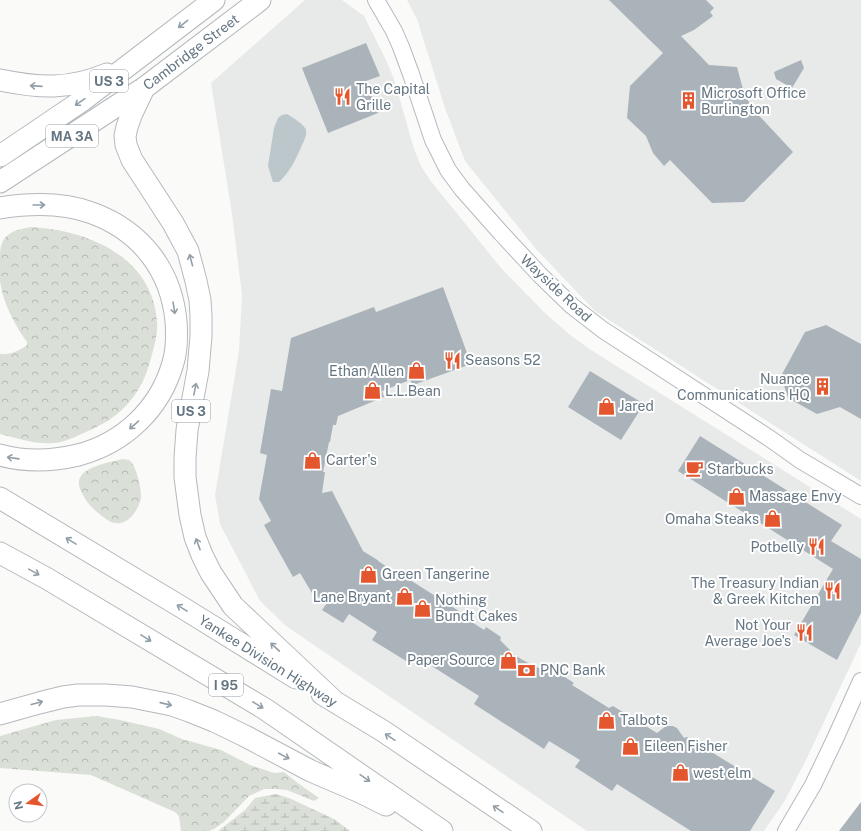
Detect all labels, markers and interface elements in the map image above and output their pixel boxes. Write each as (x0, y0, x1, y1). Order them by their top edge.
street label: Cambridge Street (140, 11, 242, 93)
one-way arrow (178, 19, 189, 28)
road number: US 3 (90, 70, 128, 92)
place label: The Capital Grille (356, 81, 430, 113)
one-way arrow (30, 82, 43, 89)
place label: Microsoft Office Burlington (701, 85, 806, 117)
restaurant icon: The Capital Grille (333, 87, 353, 107)
building icon: Microsoft Office Burlington (678, 91, 698, 111)
one-way arrow (74, 98, 85, 106)
road number: MA 3A (46, 125, 98, 147)
one-way arrow (32, 201, 45, 209)
street label: Wayside Road (517, 251, 595, 325)
one-way arrow (186, 254, 194, 267)
one-way arrow (170, 301, 178, 314)
restaurant icon: Seasons 52 (442, 350, 462, 370)
place label: Seasons 52 (465, 352, 541, 368)
shop icon: Ethan Allen (407, 361, 427, 381)
place label: Ethan Allen (329, 363, 404, 379)
place label: Nuance Communications HQ (677, 371, 810, 403)
building icon: Nuance Communications HQ (813, 377, 833, 397)
shop icon: L.L.Bean (362, 381, 382, 401)
one-way arrow (191, 383, 199, 396)
place label: L.L.Bean (385, 383, 441, 399)
shop icon: Jared (596, 396, 616, 416)
place label: Jared (619, 398, 654, 414)
road number: US 3 (172, 400, 210, 422)
one-way arrow (129, 421, 139, 430)
shop icon: Carter's (303, 450, 323, 470)
place label: Carter's (326, 452, 377, 468)
one-way arrow (7, 454, 20, 461)
cafe icon: Starbucks (684, 459, 704, 479)
place label: Starbucks (707, 461, 773, 477)
shop icon: Massage Envy (726, 486, 746, 506)
place label: Massage Envy (749, 488, 842, 504)
shop icon: Omaha Steaks (762, 509, 782, 529)
place label: Omaha Steaks (665, 511, 759, 527)
one-way arrow (66, 537, 77, 545)
restaurant icon: Potbelly (807, 537, 827, 557)
one-way arrow (193, 539, 201, 551)
place label: Potbelly (750, 539, 805, 555)
shop icon: Green Tangerine (359, 564, 379, 584)
place label: Green Tangerine (382, 566, 490, 582)
one-way arrow (28, 569, 40, 576)
place label: The Treasury Indian & Greek Kitchen (691, 575, 819, 607)
restaurant icon: The Treasury Indian & Greek Kitchen (822, 581, 842, 601)
shop icon: Lane Bryant (394, 587, 414, 607)
place label: Lane Bryant (313, 589, 391, 605)
place label: Nothing Bundt Cakes (435, 592, 518, 624)
shop icon: Nothing Bundt Cakes (412, 598, 432, 618)
one-way arrow (177, 604, 188, 612)
street label: Yankee Division Highway (196, 612, 341, 711)
place label: Not Your Average Joe's (705, 617, 791, 649)
restaurant icon: Not Your Average Joe's (794, 623, 814, 643)
one-way arrow (140, 635, 152, 643)
one-way arrow (270, 642, 281, 651)
shop icon: Paper Source (498, 650, 518, 670)
place label: Paper Source (407, 652, 495, 668)
bank icon: PNC Bank (517, 660, 537, 680)
place label: PNC Bank (540, 662, 606, 678)
road number: I 95 (209, 674, 243, 696)
one-way arrow (31, 699, 44, 706)
one-way arrow (159, 700, 172, 708)
one-way arrow (252, 701, 264, 709)
shop icon: Talbots (597, 710, 617, 730)
place label: Talbots (620, 712, 668, 728)
one-way arrow (385, 733, 396, 741)
shop icon: Eileen Fisher (621, 736, 641, 756)
place label: Eileen Fisher (644, 738, 728, 754)
one-way arrow (278, 753, 290, 761)
shop icon: west elm (670, 763, 690, 783)
place label: west elm (693, 765, 751, 781)
one-way arrow (359, 774, 370, 782)
north arrow (8, 783, 48, 823)
text: N (11, 800, 25, 811)
one-way arrow (493, 805, 504, 813)

